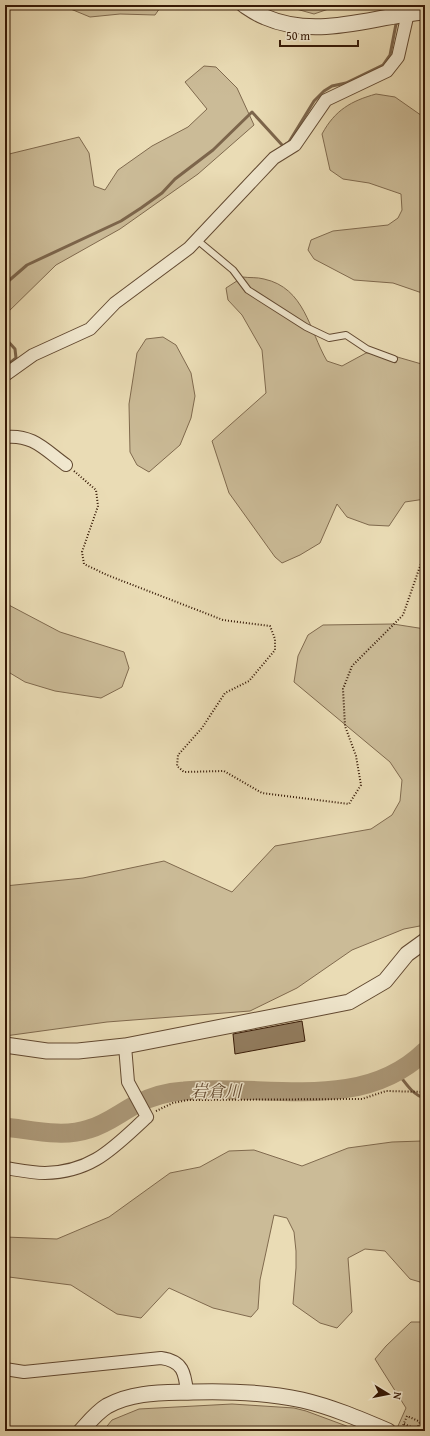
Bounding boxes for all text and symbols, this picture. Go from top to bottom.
scale bar [280,22,358,48]
text: 50 m [286,27,310,44]
water label: 岩倉川 [191,1078,243,1103]
north arrow [368,1374,408,1414]
text: N [389,1391,406,1401]

